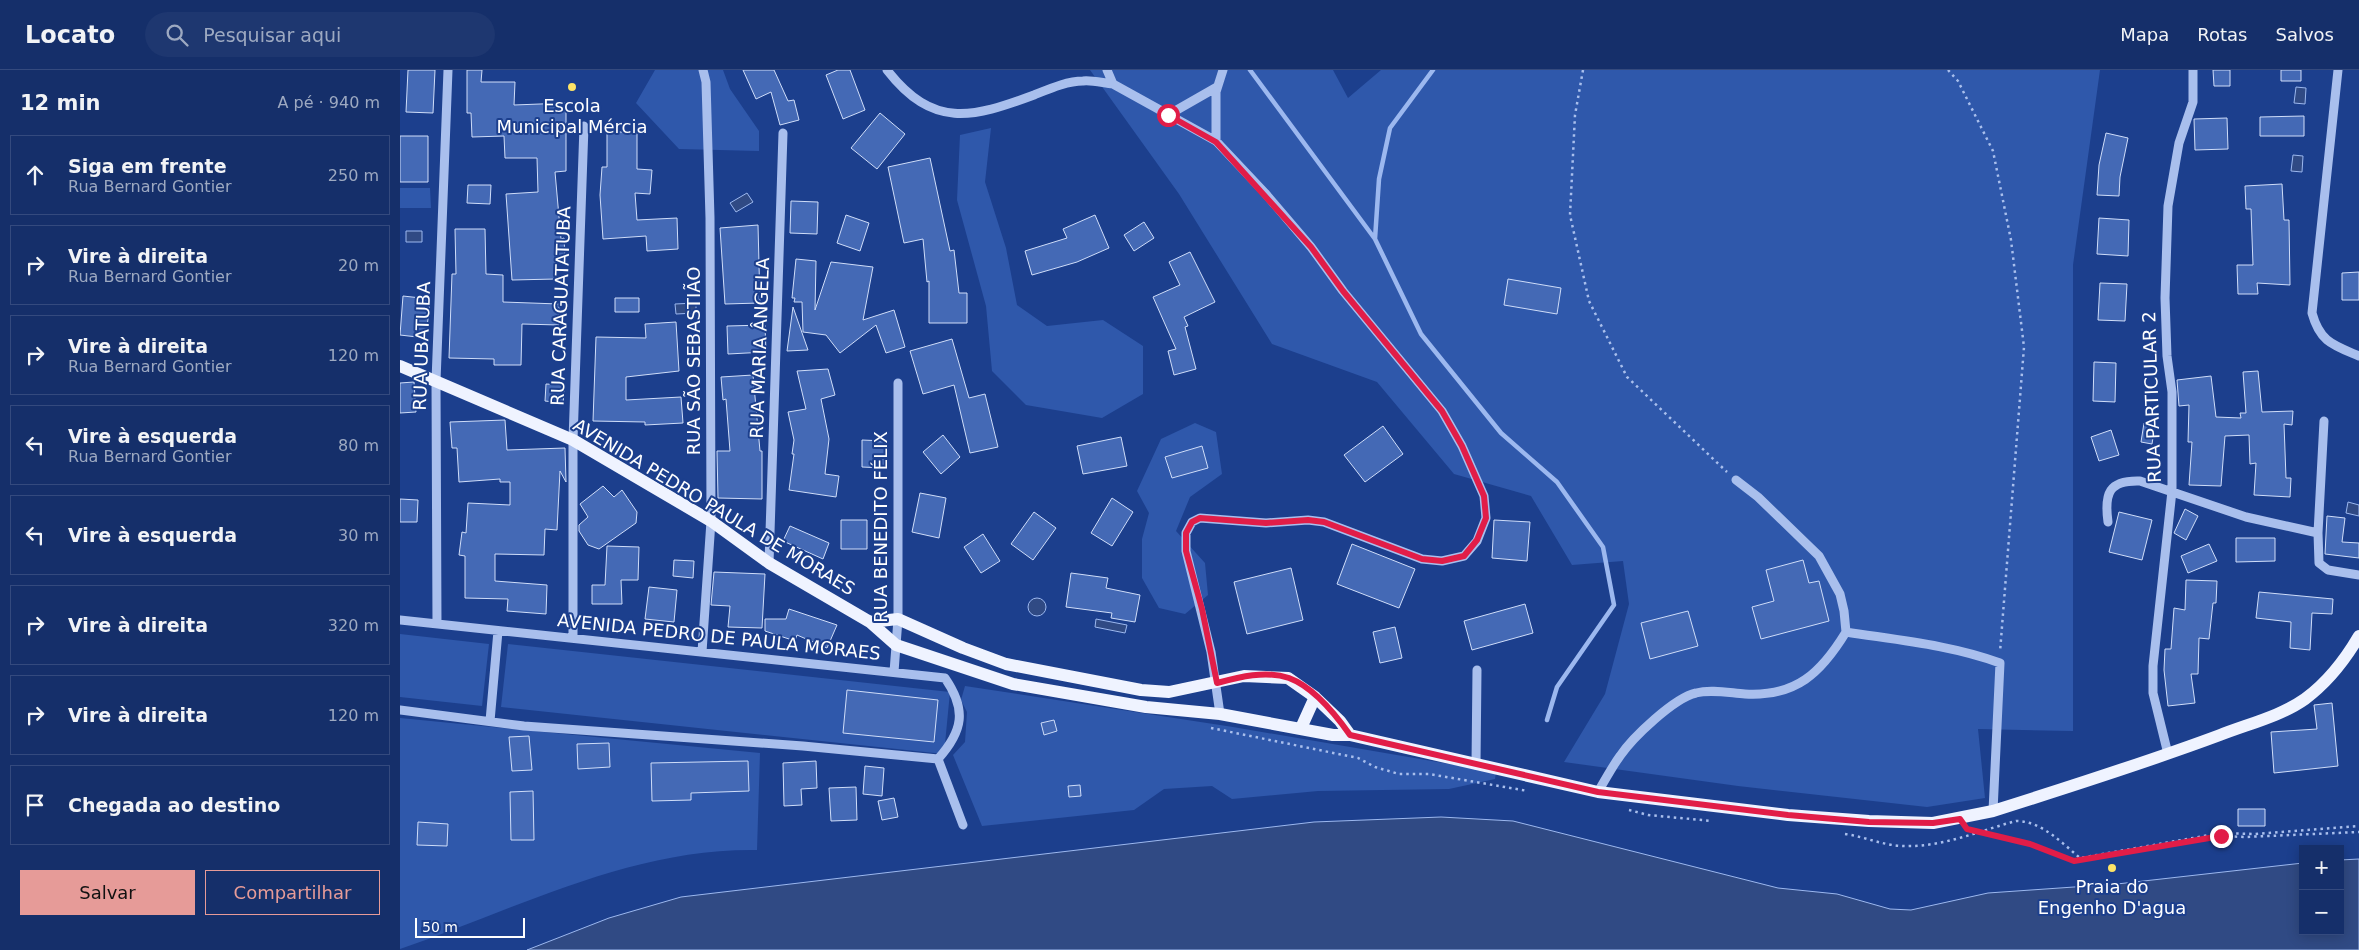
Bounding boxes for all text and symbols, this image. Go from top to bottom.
search box [145,12,495,57]
text: Locato [25,21,115,49]
icon: search [163,21,191,49]
text: Pesquisar aqui [203,24,341,46]
text: Mapa [2120,24,2169,45]
text: Rotas [2197,24,2248,45]
text: Salvos [2276,24,2334,45]
marker: Escola Municipal Mércia [566,81,578,93]
text: 12 min [20,91,101,115]
text: A pé · 940 m [278,93,380,112]
place label: Escola Municipal Mércia [497,95,647,137]
route start [1157,104,1180,127]
text: Siga em frente [68,155,227,177]
icon: ahead [21,161,49,189]
text: 250 m [328,166,379,185]
text: Rua Bernard Gontier [68,177,232,196]
street label: RUA CARAGUATATUBA [547,205,575,406]
text: Vire à direita [68,245,208,267]
icon: right [21,251,49,279]
text: 20 m [338,256,379,275]
street label: RUA MARIA ÂNGELA [746,256,773,439]
text: Rua Bernard Gontier [68,267,232,286]
street label: RUA SÃO SEBASTIÃO [683,267,704,455]
street label: RUA UBATUBA [409,280,434,411]
street label: RUA PARTICULAR 2 [2138,311,2165,483]
text: Vire à direita [68,335,208,357]
icon: right [21,341,49,369]
text: 120 m [328,346,379,365]
text: Rua Bernard Gontier [68,357,232,376]
street label: AVENIDA PEDRO PAULA DE MORAES [570,414,859,599]
text: Vire à esquerda [68,425,237,447]
icon: left [21,431,49,459]
street label: RUA BENEDITO FÉLIX [870,431,891,623]
text: 80 m [338,436,379,455]
text: Rua Bernard Gontier [68,447,232,466]
icon: left [21,521,49,549]
text: Vire à esquerda [68,524,237,546]
text: 30 m [338,526,379,545]
street label: AVENIDA PEDRO DE PAULA MORAES [556,609,882,664]
icon: right [21,611,49,639]
text: Vire à direita [68,614,208,636]
text: 320 m [328,616,379,635]
icon: right [21,701,49,729]
text: Vire à direita [68,704,208,726]
text: 120 m [328,706,379,725]
icon: arrive [21,791,49,819]
text: Chegada ao destino [68,794,280,816]
route end [2210,825,2233,848]
map controls [2299,845,2344,935]
button: + [2299,845,2344,890]
marker: Praia do Engenho D'agua [2106,862,2118,874]
button: Salvar [20,870,195,915]
button: Compartilhar [205,870,380,915]
place label: Praia do Engenho D'agua [2038,876,2186,918]
button: − [2299,890,2344,935]
scale bar [415,915,525,938]
text: 50 m [422,919,458,935]

